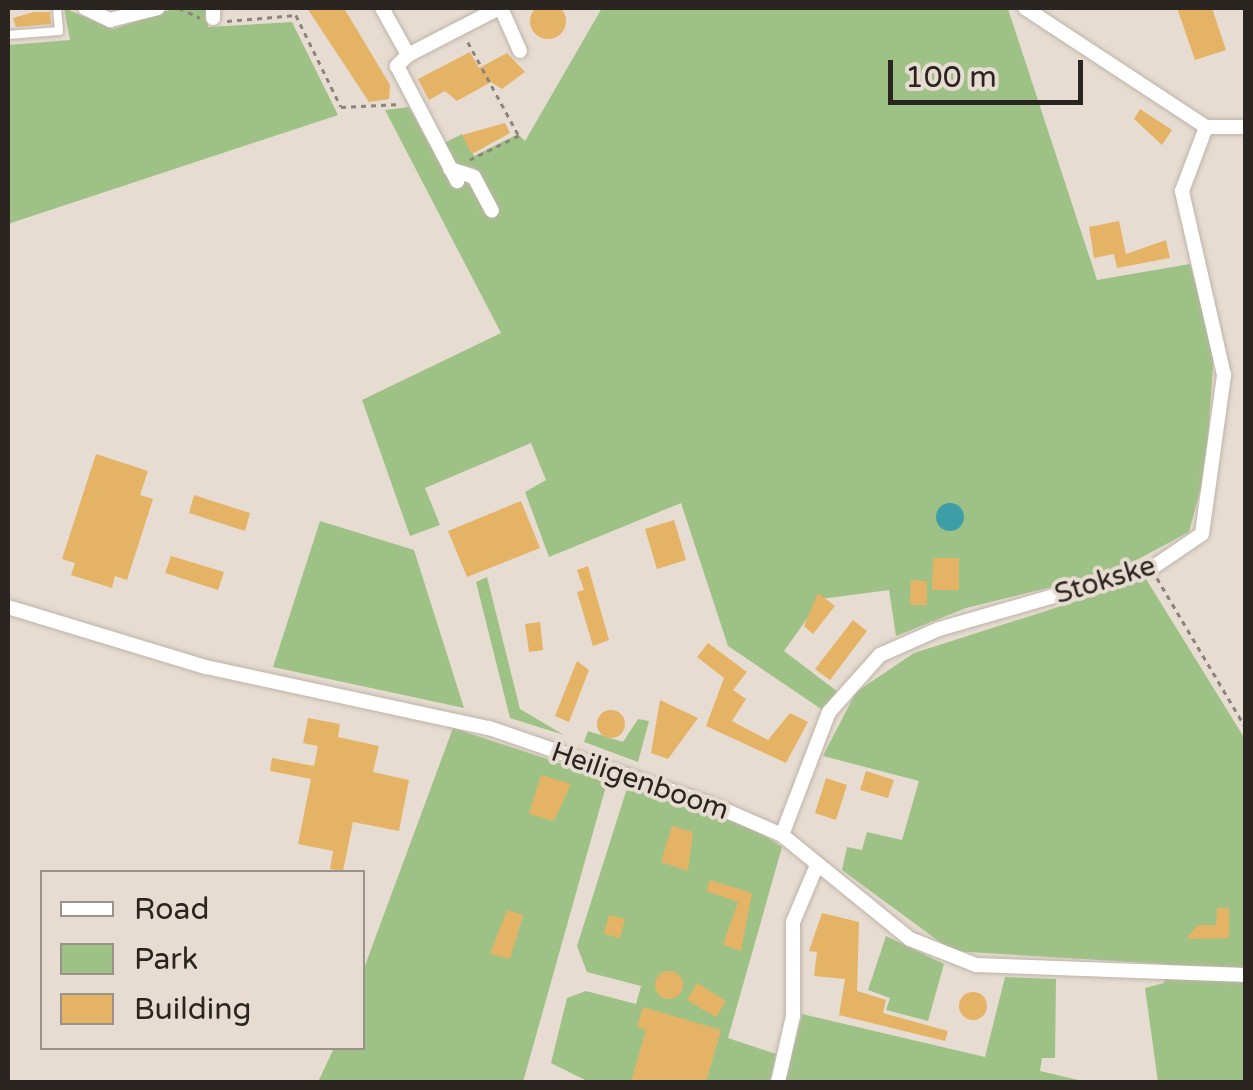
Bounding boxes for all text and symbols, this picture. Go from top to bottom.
scale bar [893,40,1088,102]
text: 100 m [905,59,997,96]
street label: Stokske [1051,549,1159,611]
street label: Heiligenboom [547,735,733,827]
legend [40,870,365,1050]
text: Road [134,891,209,928]
text: Park [134,941,198,978]
text: Building [134,991,251,1028]

